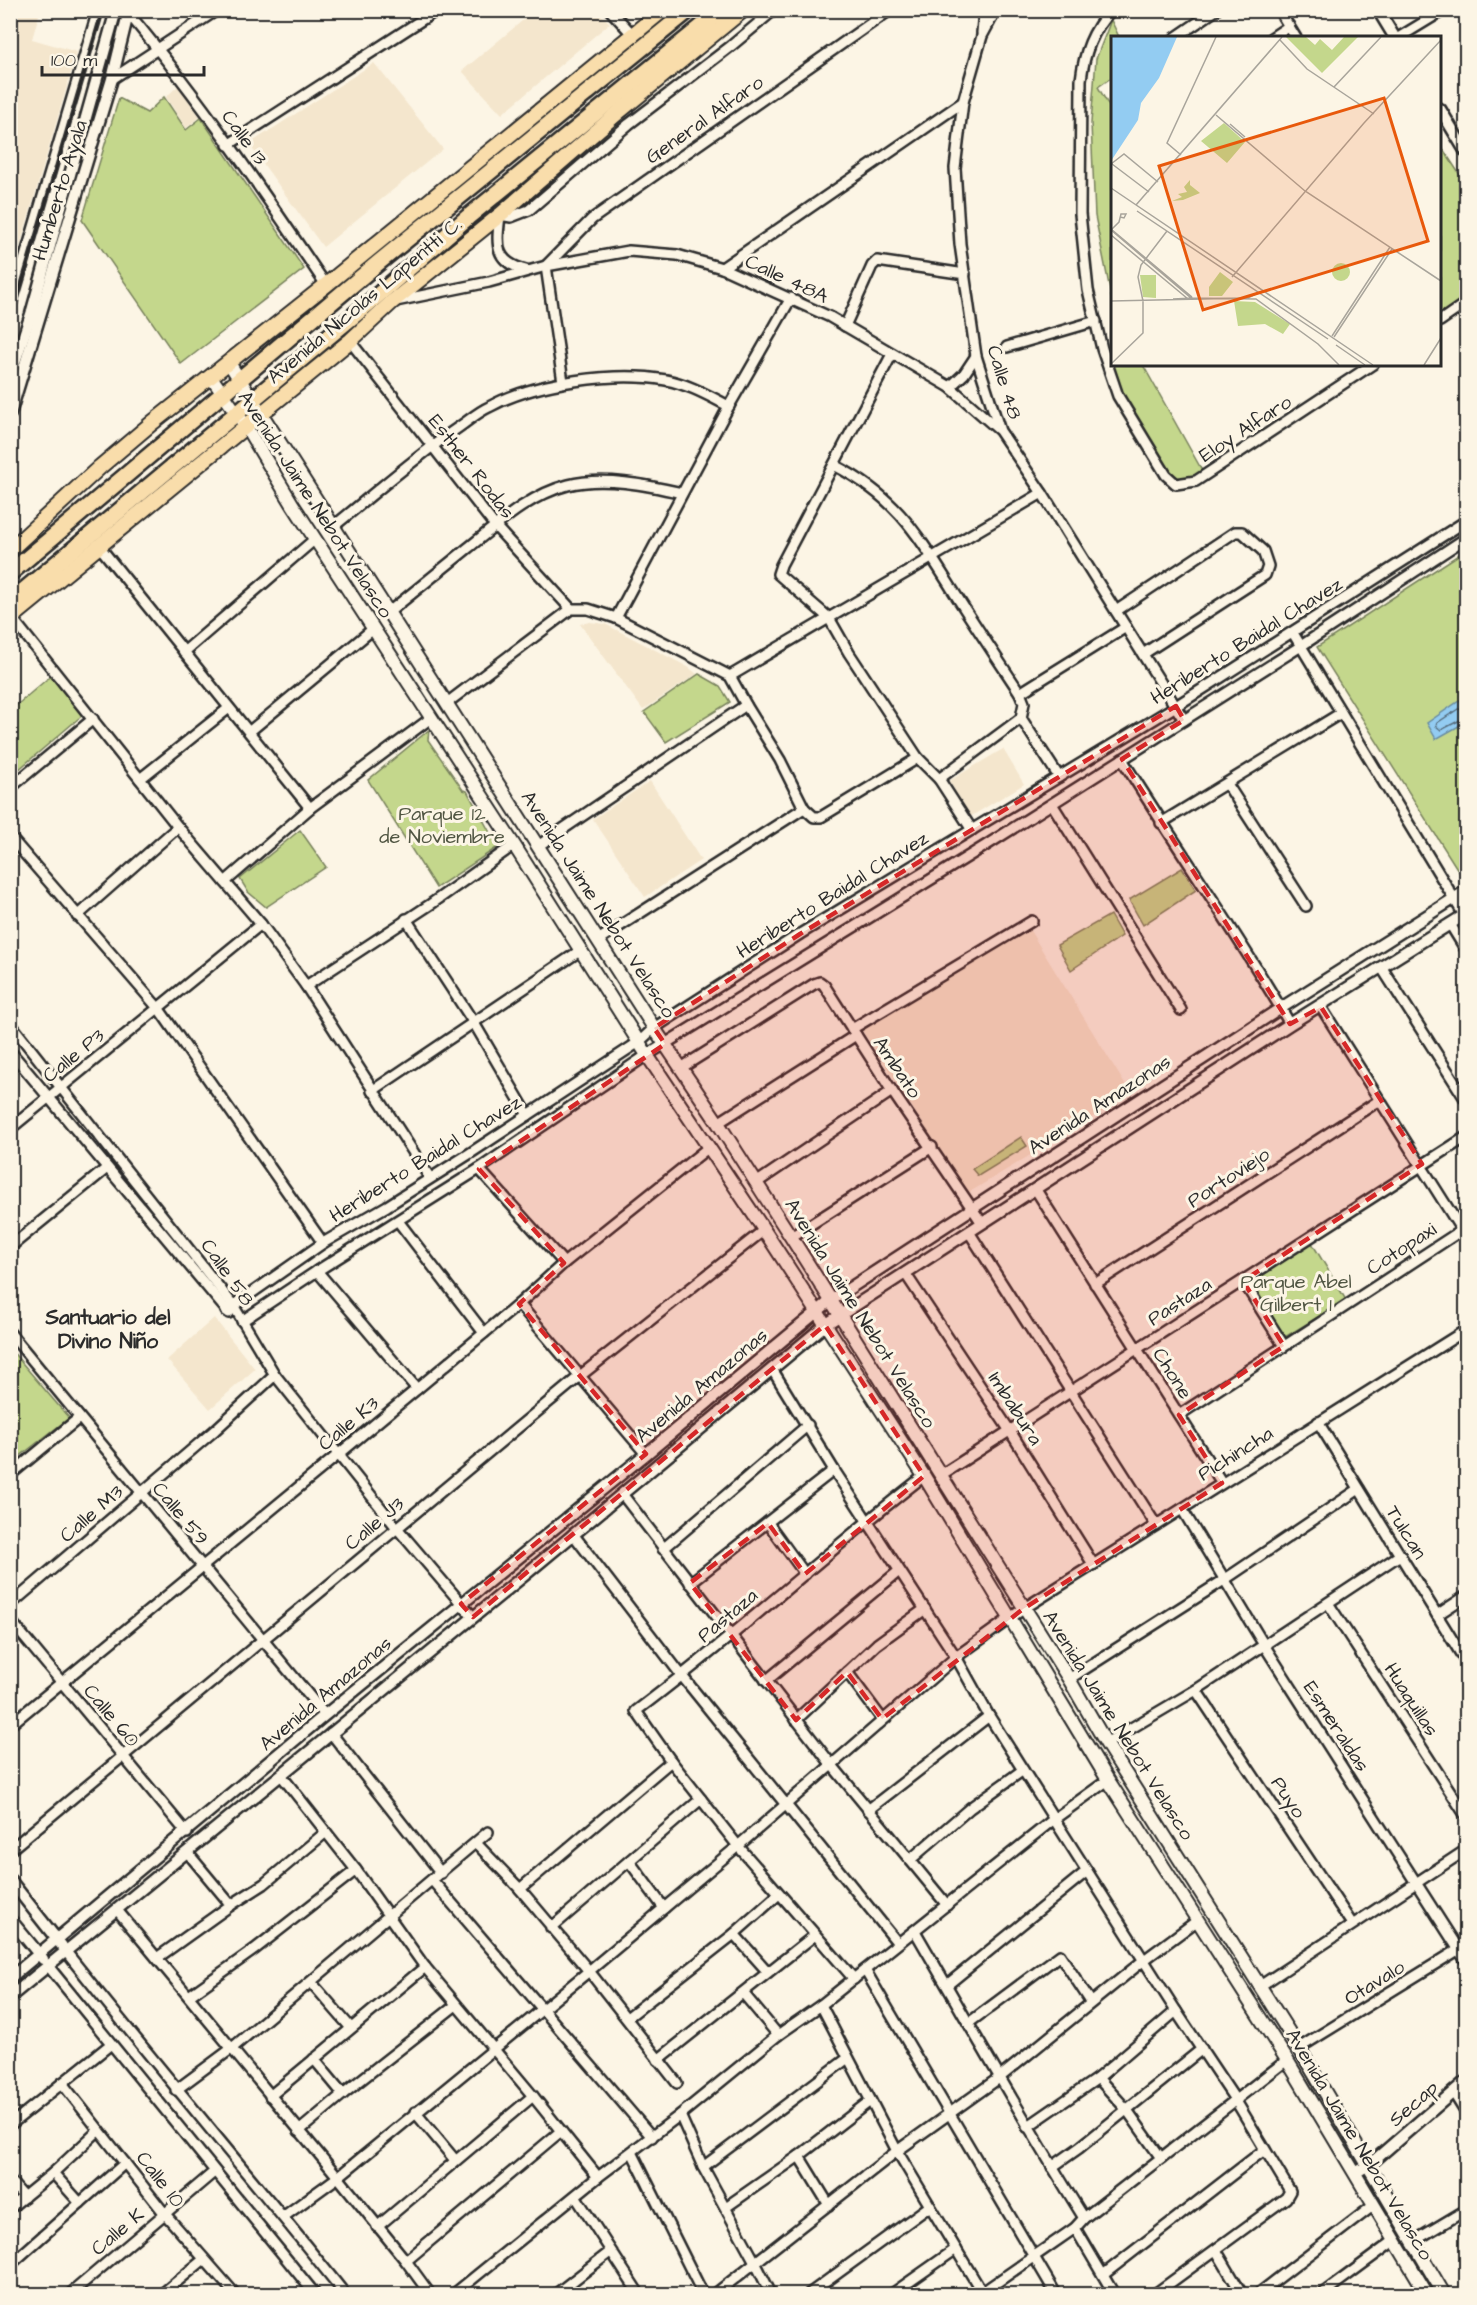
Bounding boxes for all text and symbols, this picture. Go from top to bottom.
inset map [1111,36,1441,366]
scale bar [42,39,204,77]
text: 100 m [51,48,97,73]
street label: General Alfaro [640,69,769,171]
street label: Calle 13 [215,104,274,171]
street label: Humberto Ayala [25,117,96,264]
street label: Avenida Nicolás Lapentti C. [261,211,468,391]
street label: Calle 48A [740,247,833,310]
street label: Calle 48 [980,342,1029,423]
street label: Avenida Jaime Nebot Velasco [231,385,399,624]
street label: Eloy Alfaro [1194,388,1298,470]
street label: Esther Rodas [421,408,521,525]
street label: Heriberto Baidal Chavez [1145,570,1348,711]
street label: Avenida Jaime Nebot Velasco [514,785,682,1024]
park label: Parque 12 de Noviembre [379,800,505,851]
street label: Heriberto Baidal Chavez [731,824,934,965]
street label: Calle P3 [37,1022,111,1089]
street label: Ambato [866,1031,928,1104]
street label: Avenida Amazonas [1023,1048,1177,1162]
street label: Heriberto Baidal Chavez [324,1088,527,1229]
street label: Portoviejo [1182,1141,1275,1215]
street label: Avenida Jaime Nebot Velasco [778,1193,943,1434]
street label: Cotopaxi [1361,1216,1442,1282]
street label: Calle 58 [194,1233,261,1312]
park label: Parque Abel Gilbert 1 [1240,1268,1352,1319]
street label: Pastaza [1142,1271,1217,1333]
district label: Santuario del Divino Niño [45,1303,171,1356]
street label: Avenida Amazonas [629,1322,774,1450]
street label: Chone [1145,1342,1199,1405]
street label: Imbabura [981,1366,1049,1451]
street label: Calle K3 [312,1390,385,1458]
street label: Pichincha [1192,1420,1279,1488]
street label: Calle 59 [145,1476,215,1551]
street label: Calle M3 [54,1478,130,1549]
street label: Calle J3 [339,1490,411,1557]
street label: Tulcan [1379,1500,1434,1565]
street label: Pastaza [691,1582,764,1649]
street label: Avenida Jaime Nebot Velasco [1036,1605,1201,1846]
street label: Avenida Amazonas [253,1630,398,1758]
street label: Huaquillas [1377,1657,1445,1742]
street label: Esmeraldas [1296,1676,1376,1777]
street label: Calle 60 [77,1678,146,1754]
street label: Puyo [1263,1771,1312,1825]
street label: Otavalo [1339,1953,1410,2012]
street label: Avenida Jaime Nebot Velasco [1279,2023,1440,2266]
street label: Secap [1383,2074,1445,2133]
street label: Calle 10 [129,2146,191,2214]
street label: Calle K [85,2201,150,2262]

